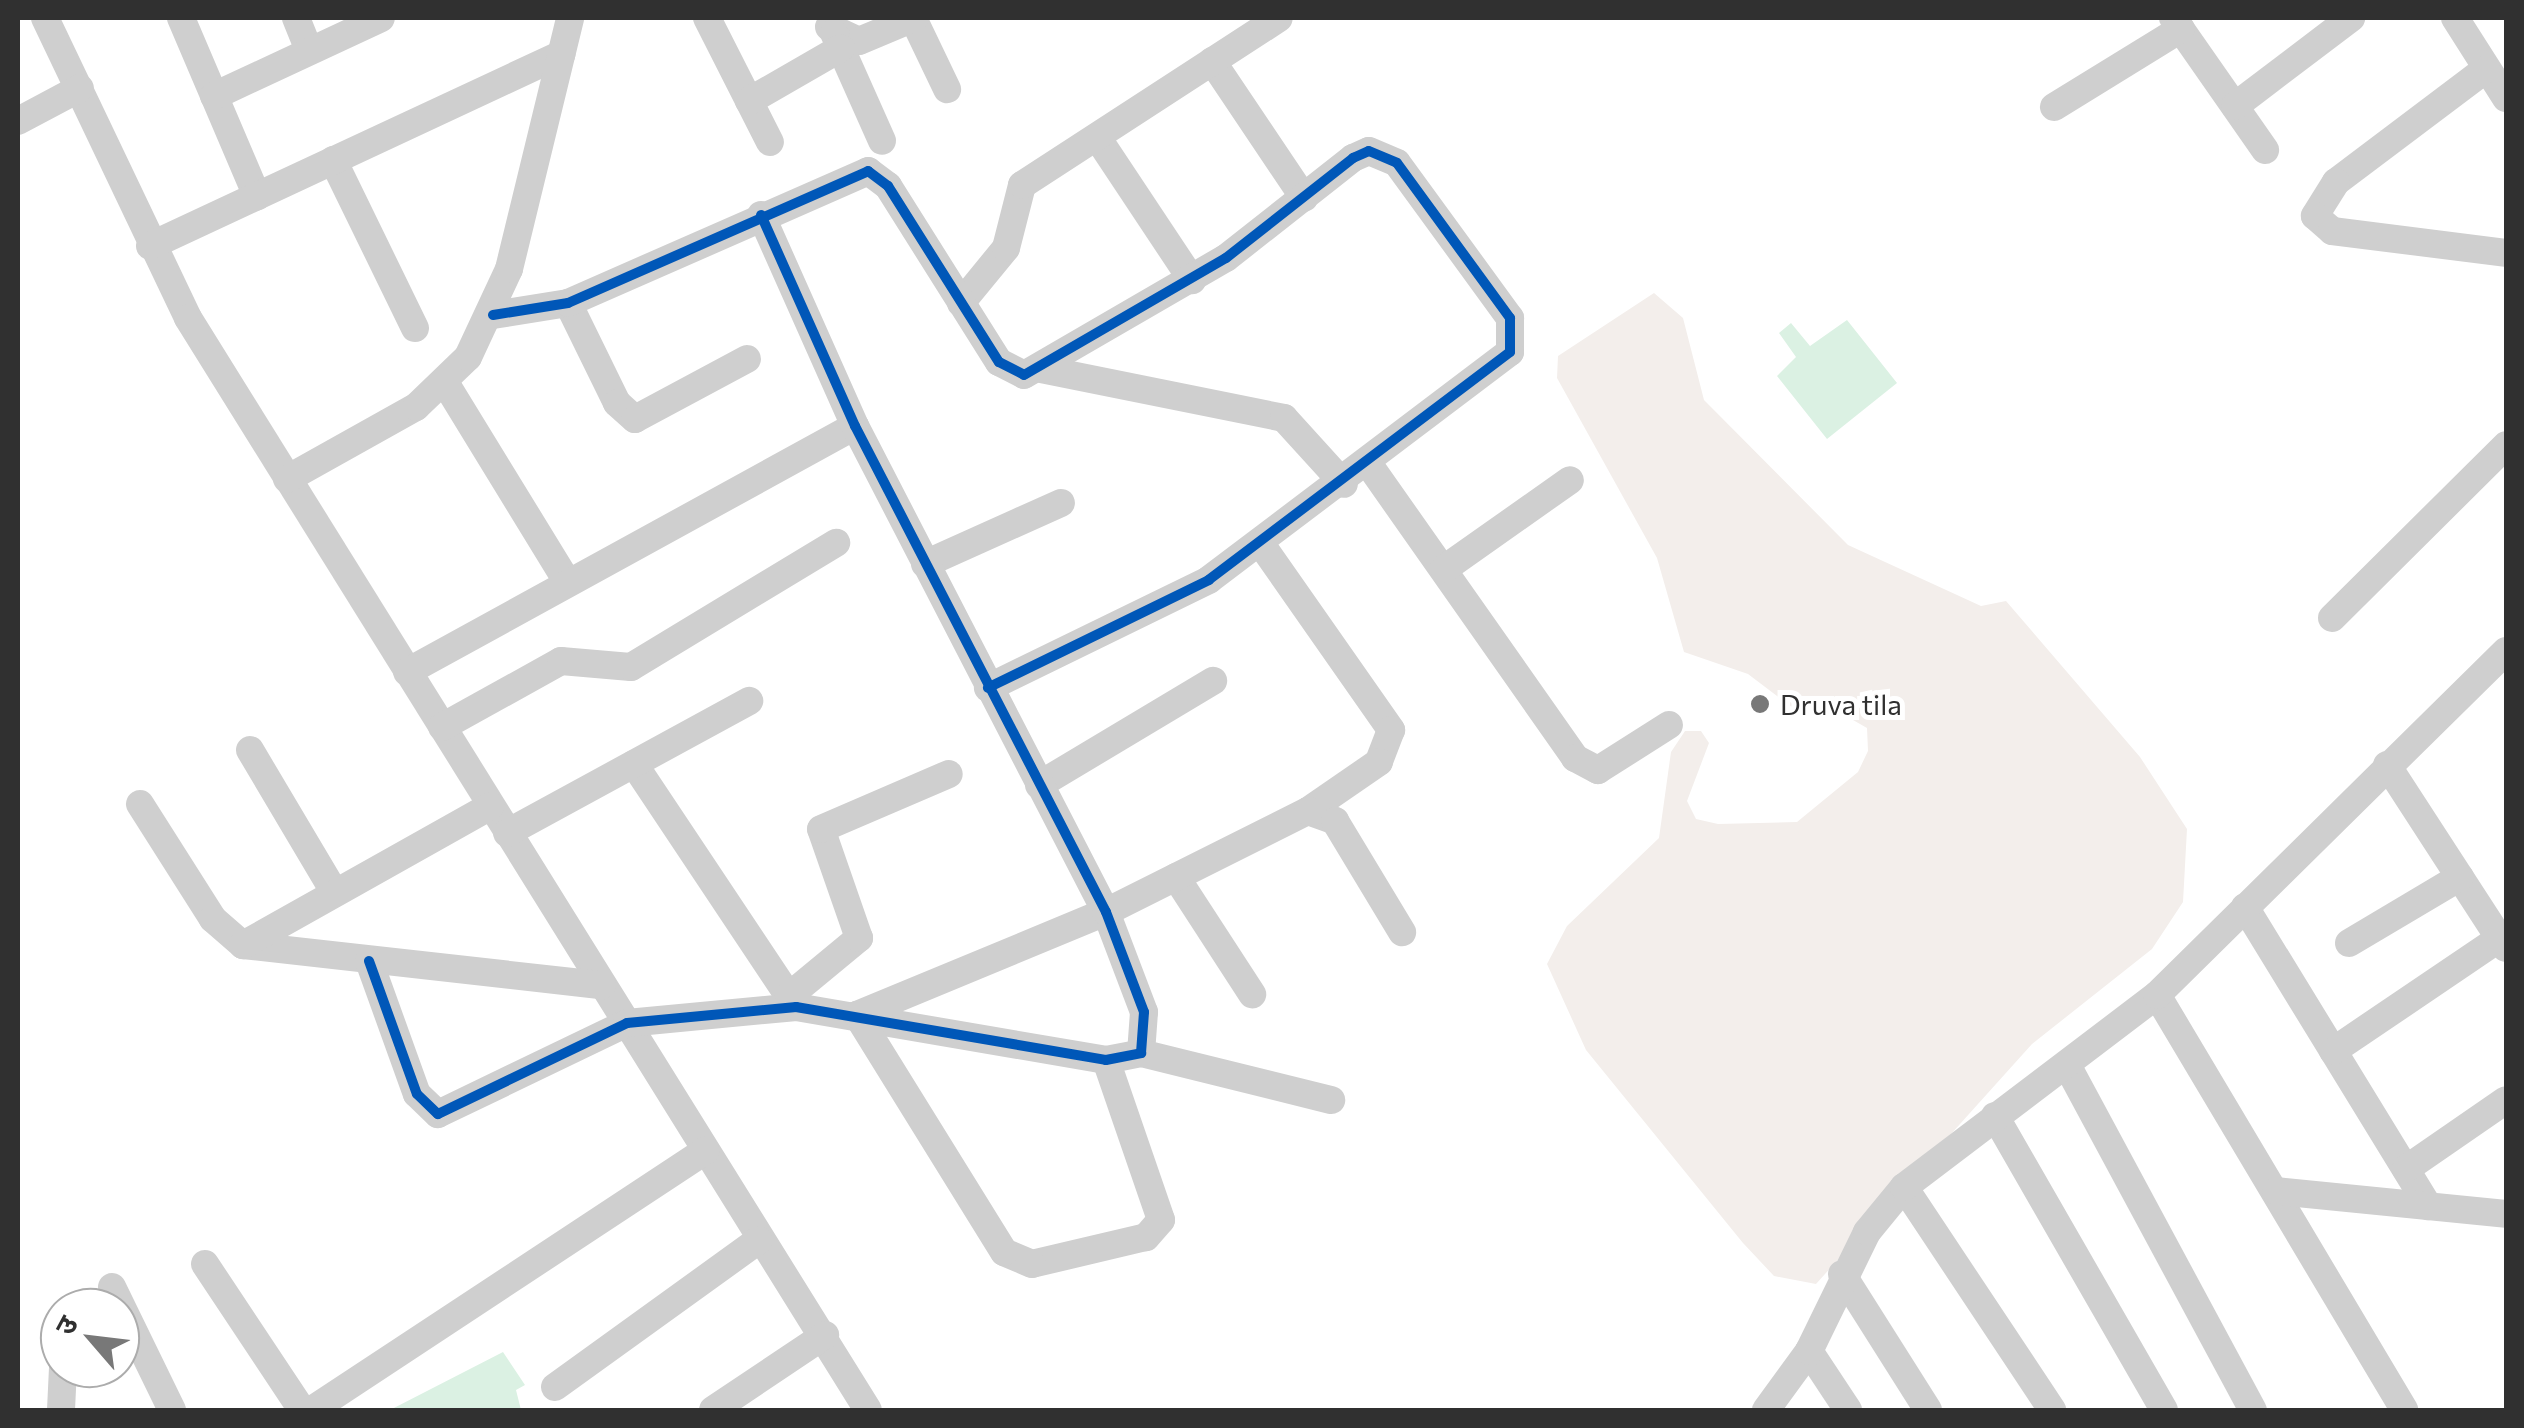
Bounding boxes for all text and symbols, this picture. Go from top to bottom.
place label: Druva tila [1780,687,1902,721]
marker: Druva tila [1749,693,1771,715]
north arrow [40,1288,140,1388]
text: उ [46,1310,84,1340]

